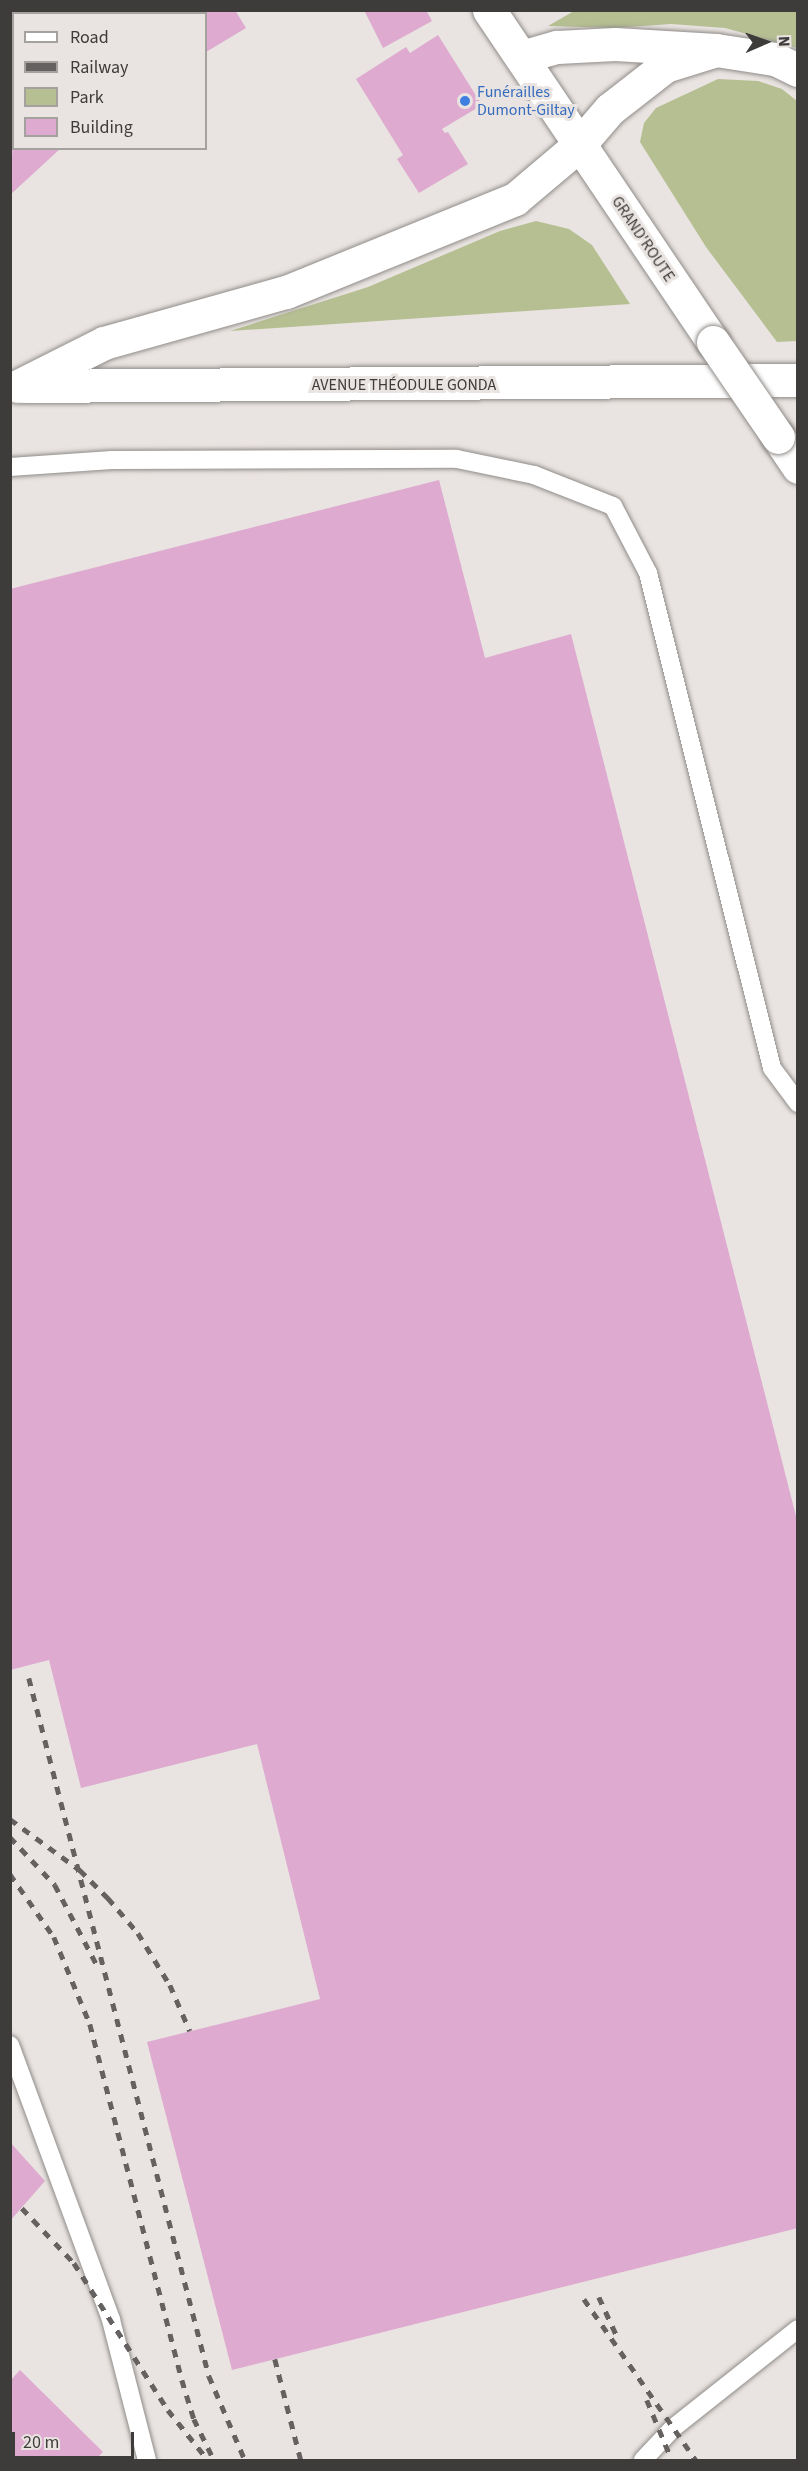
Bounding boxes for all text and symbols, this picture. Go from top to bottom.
legend [12,12,207,150]
north arrow [736,12,796,72]
text: Road [70,25,109,50]
text: N [773,36,795,47]
text: Railway [70,55,129,80]
place label: Funérailles Dumont-Giltay [477,82,575,120]
text: Park [70,85,104,110]
marker: Funérailles Dumont-Giltay [458,94,472,108]
text: Building [70,115,133,140]
street label: GRAND'ROUTE [607,193,679,285]
street label: AVENUE THÉODULE GONDA [312,375,496,395]
scale bar [15,2420,136,2458]
text: 20 m [23,2430,59,2455]

